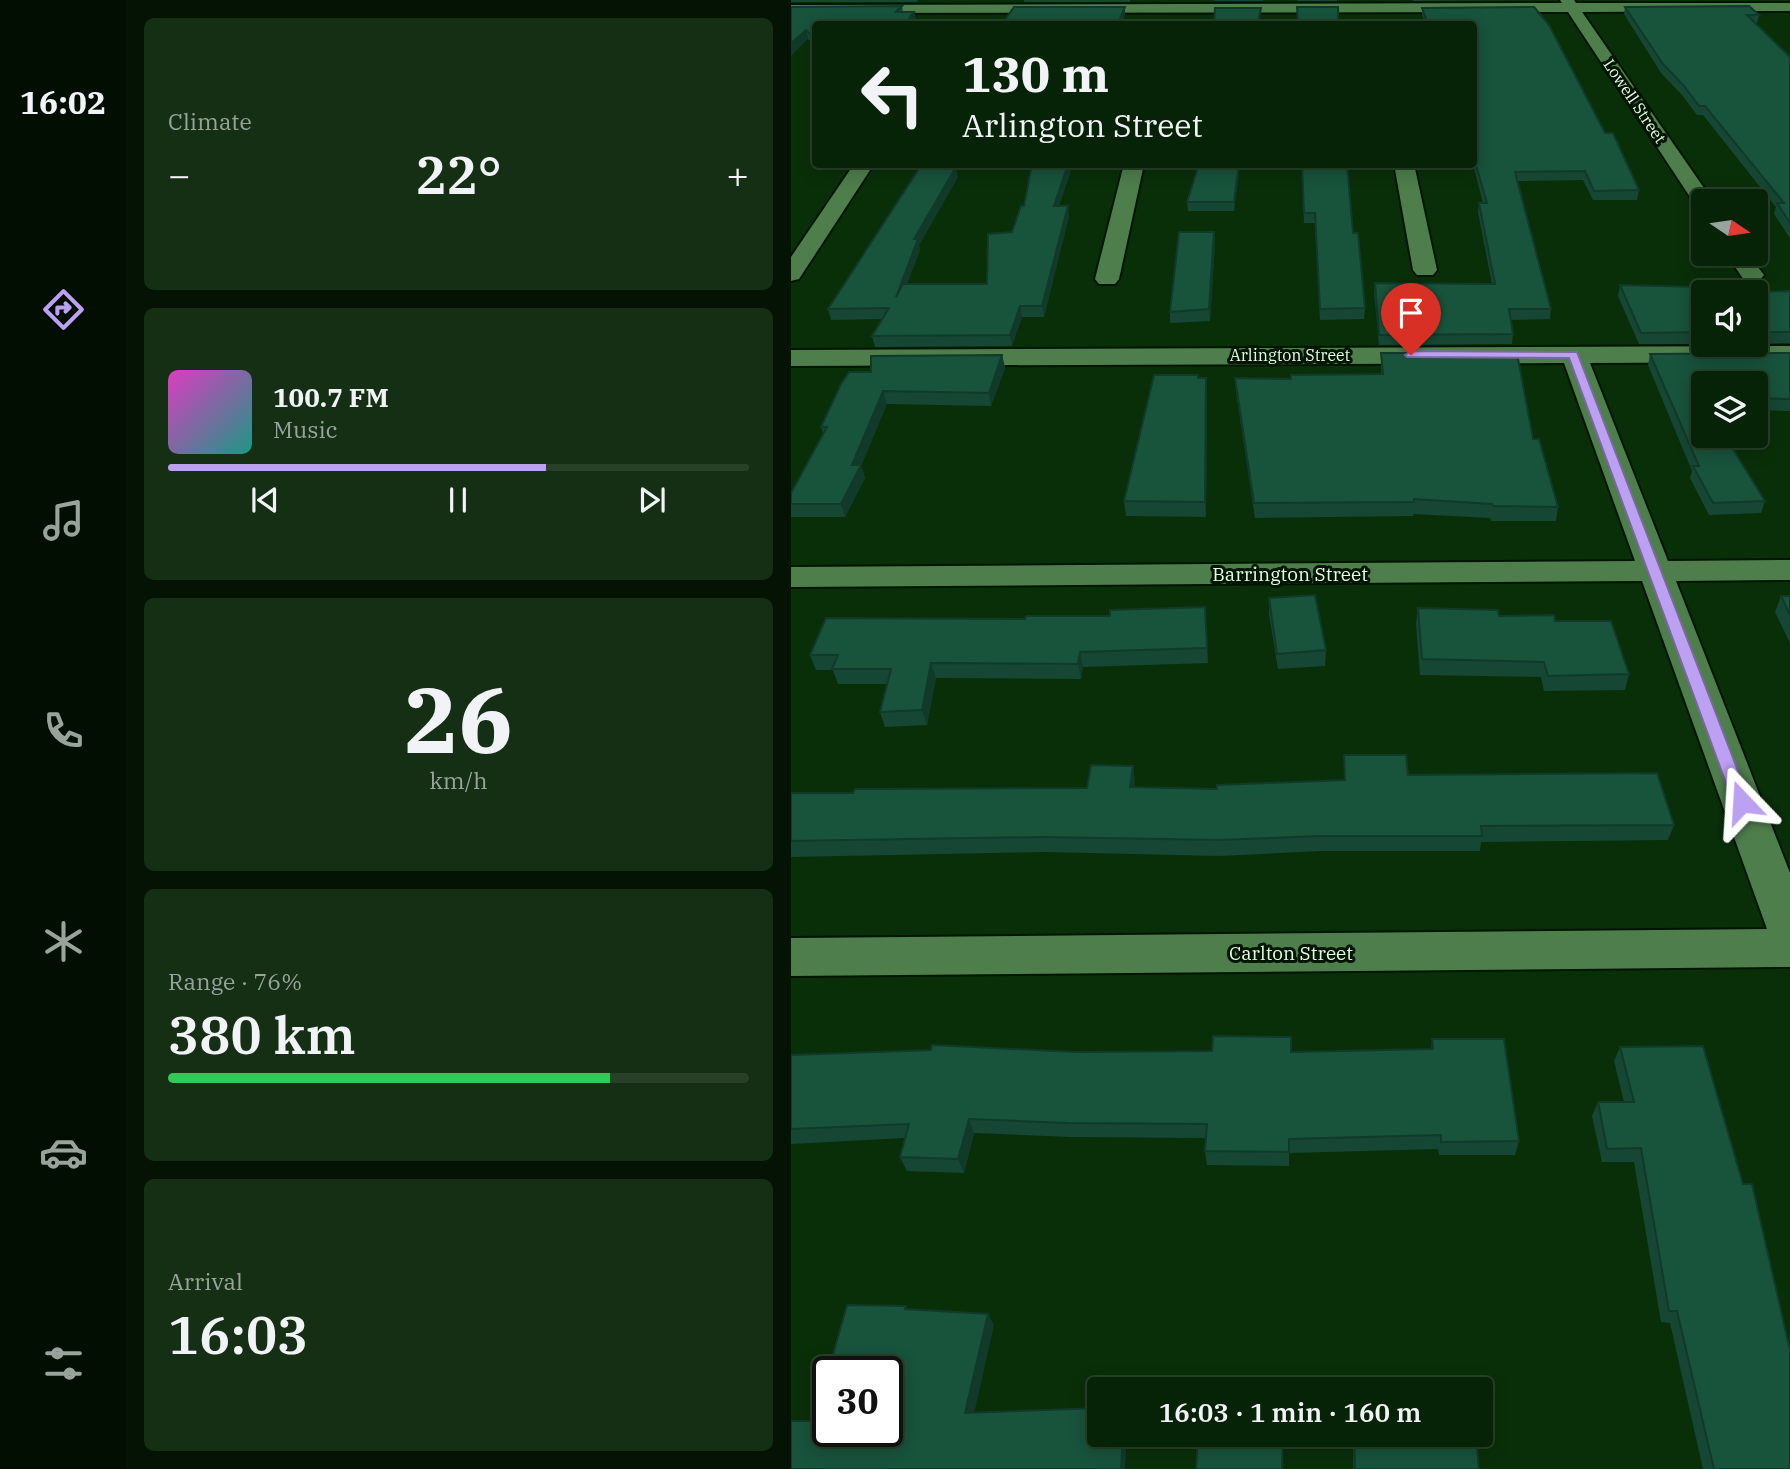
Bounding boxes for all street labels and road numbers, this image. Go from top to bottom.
street label: Lowell Street [1599,55,1671,147]
street label: Arlington Street [1230,345,1351,365]
street label: Barrington Street [1212,562,1368,586]
street label: Carlton Street [1229,941,1353,965]

